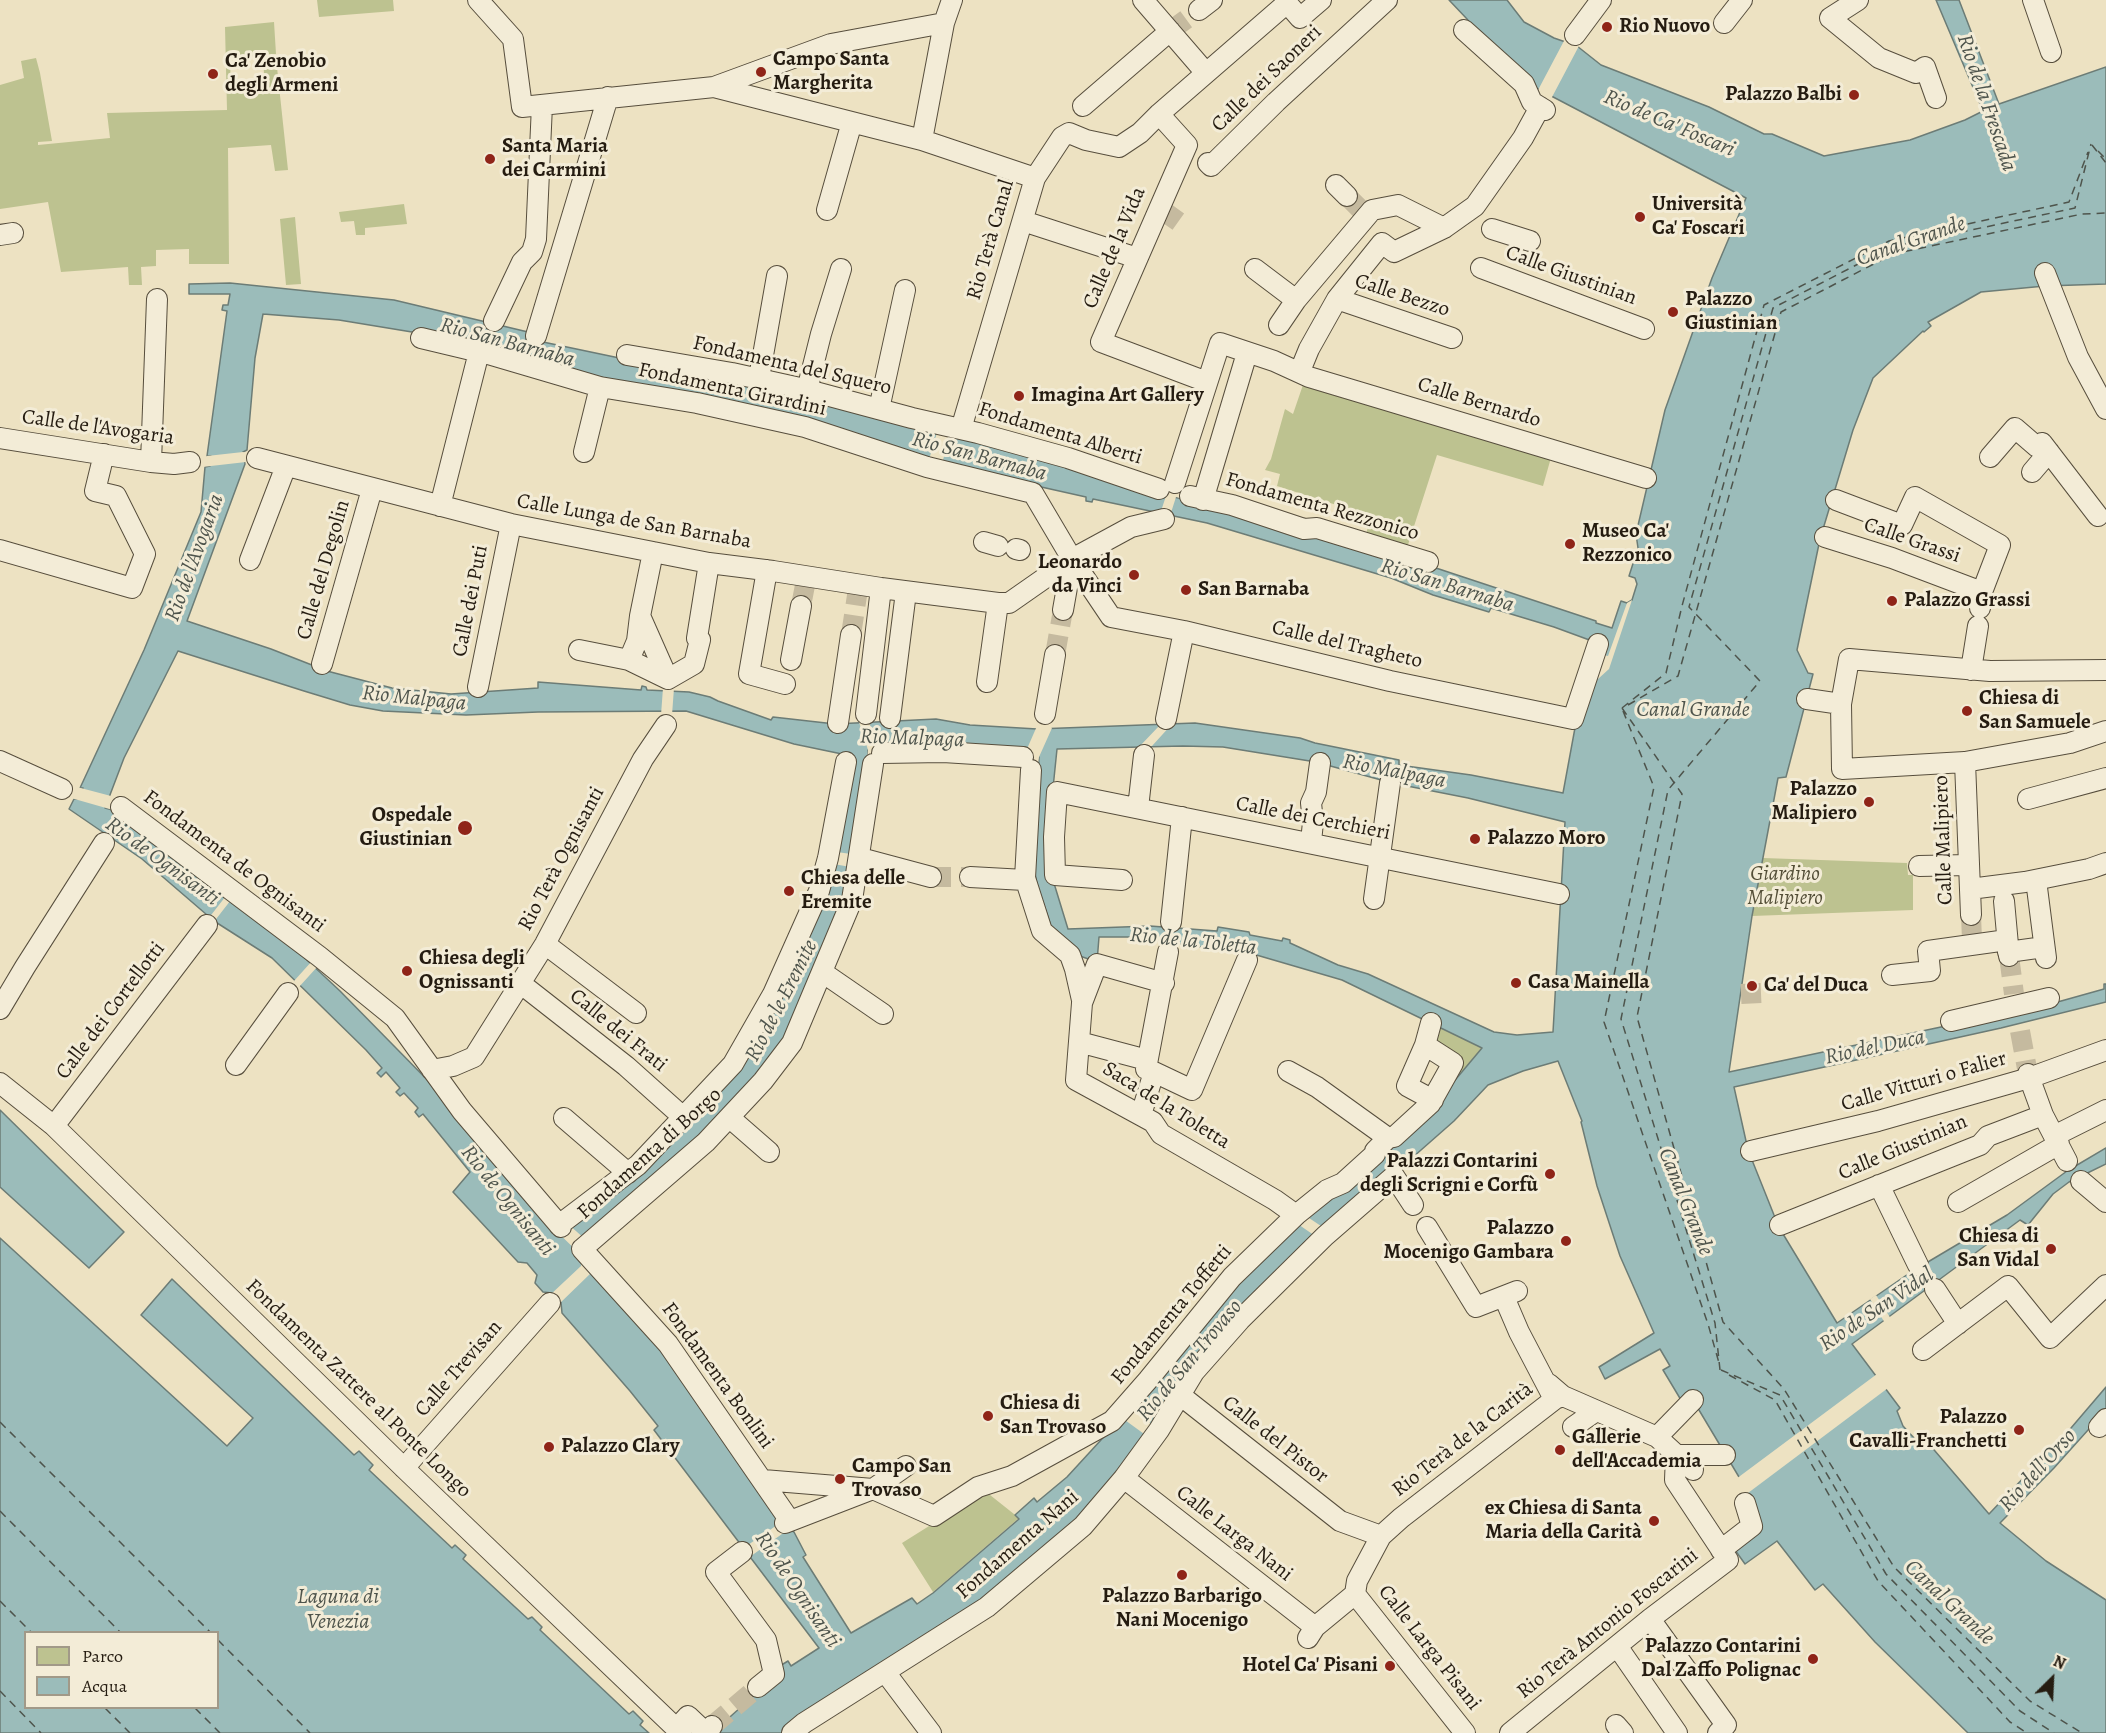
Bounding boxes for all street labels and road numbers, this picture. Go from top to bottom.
street label: Calle dei Saoneri [1207,20,1327,138]
street label: Rio Terà Canal [962,177,1020,303]
street label: Calle de la Vida [1078,183,1152,313]
street label: Calle Giustinian [1502,241,1640,311]
street label: Calle Bezzo [1351,269,1453,323]
street label: Fondamenta del Squero [690,331,894,401]
street label: Fondamenta Girardini [636,358,828,422]
street label: Calle Bernardo [1414,372,1544,434]
street label: Fondamenta Alberti [975,397,1145,471]
street label: Calle de l'Avogaria [20,405,176,451]
street label: Fondamenta Rezzonico [1222,467,1422,547]
street label: Calle Lunga de San Barnaba [515,489,753,555]
street label: Calle del Degolin [292,497,356,643]
street label: Calle Grassi [1860,513,1964,569]
street label: Calle dei Puti [448,543,494,659]
street label: Calle del Tragheto [1269,615,1425,675]
street label: Calle Malipiero [1929,775,1959,905]
street label: Rio Terà Ognisanti [513,783,611,935]
street label: Fondamenta de Ognisanti [138,785,330,939]
street label: Calle dei Cerchieri [1234,792,1392,846]
street label: Calle dei Cortellotti [51,937,171,1085]
street label: Calle dei Frati [564,984,672,1078]
street label: Calle Vitturi o Falier [1838,1046,2010,1118]
street label: Saca de la Toletta [1097,1057,1235,1155]
street label: Fondamenta di Borgo [573,1083,727,1225]
street label: Calle Giustinian [1835,1110,1971,1186]
street label: Fondamenta Toffetti [1106,1240,1238,1390]
street label: Fondamenta Zattere al Ponte Longo [240,1274,476,1504]
street label: Fondamenta Bonlini [655,1298,779,1454]
street label: Calle Trevisan [410,1316,508,1422]
street label: Rio Terà de la Carità [1387,1377,1539,1503]
street label: Calle del Pistor [1217,1391,1333,1489]
street label: Calle Larga Nani [1171,1481,1297,1587]
street label: Fondamenta Nani [952,1485,1084,1605]
street label: Rio Terà Antonio Foscarini [1512,1543,1704,1705]
street label: Calle Larga Pisani [1372,1580,1486,1716]

